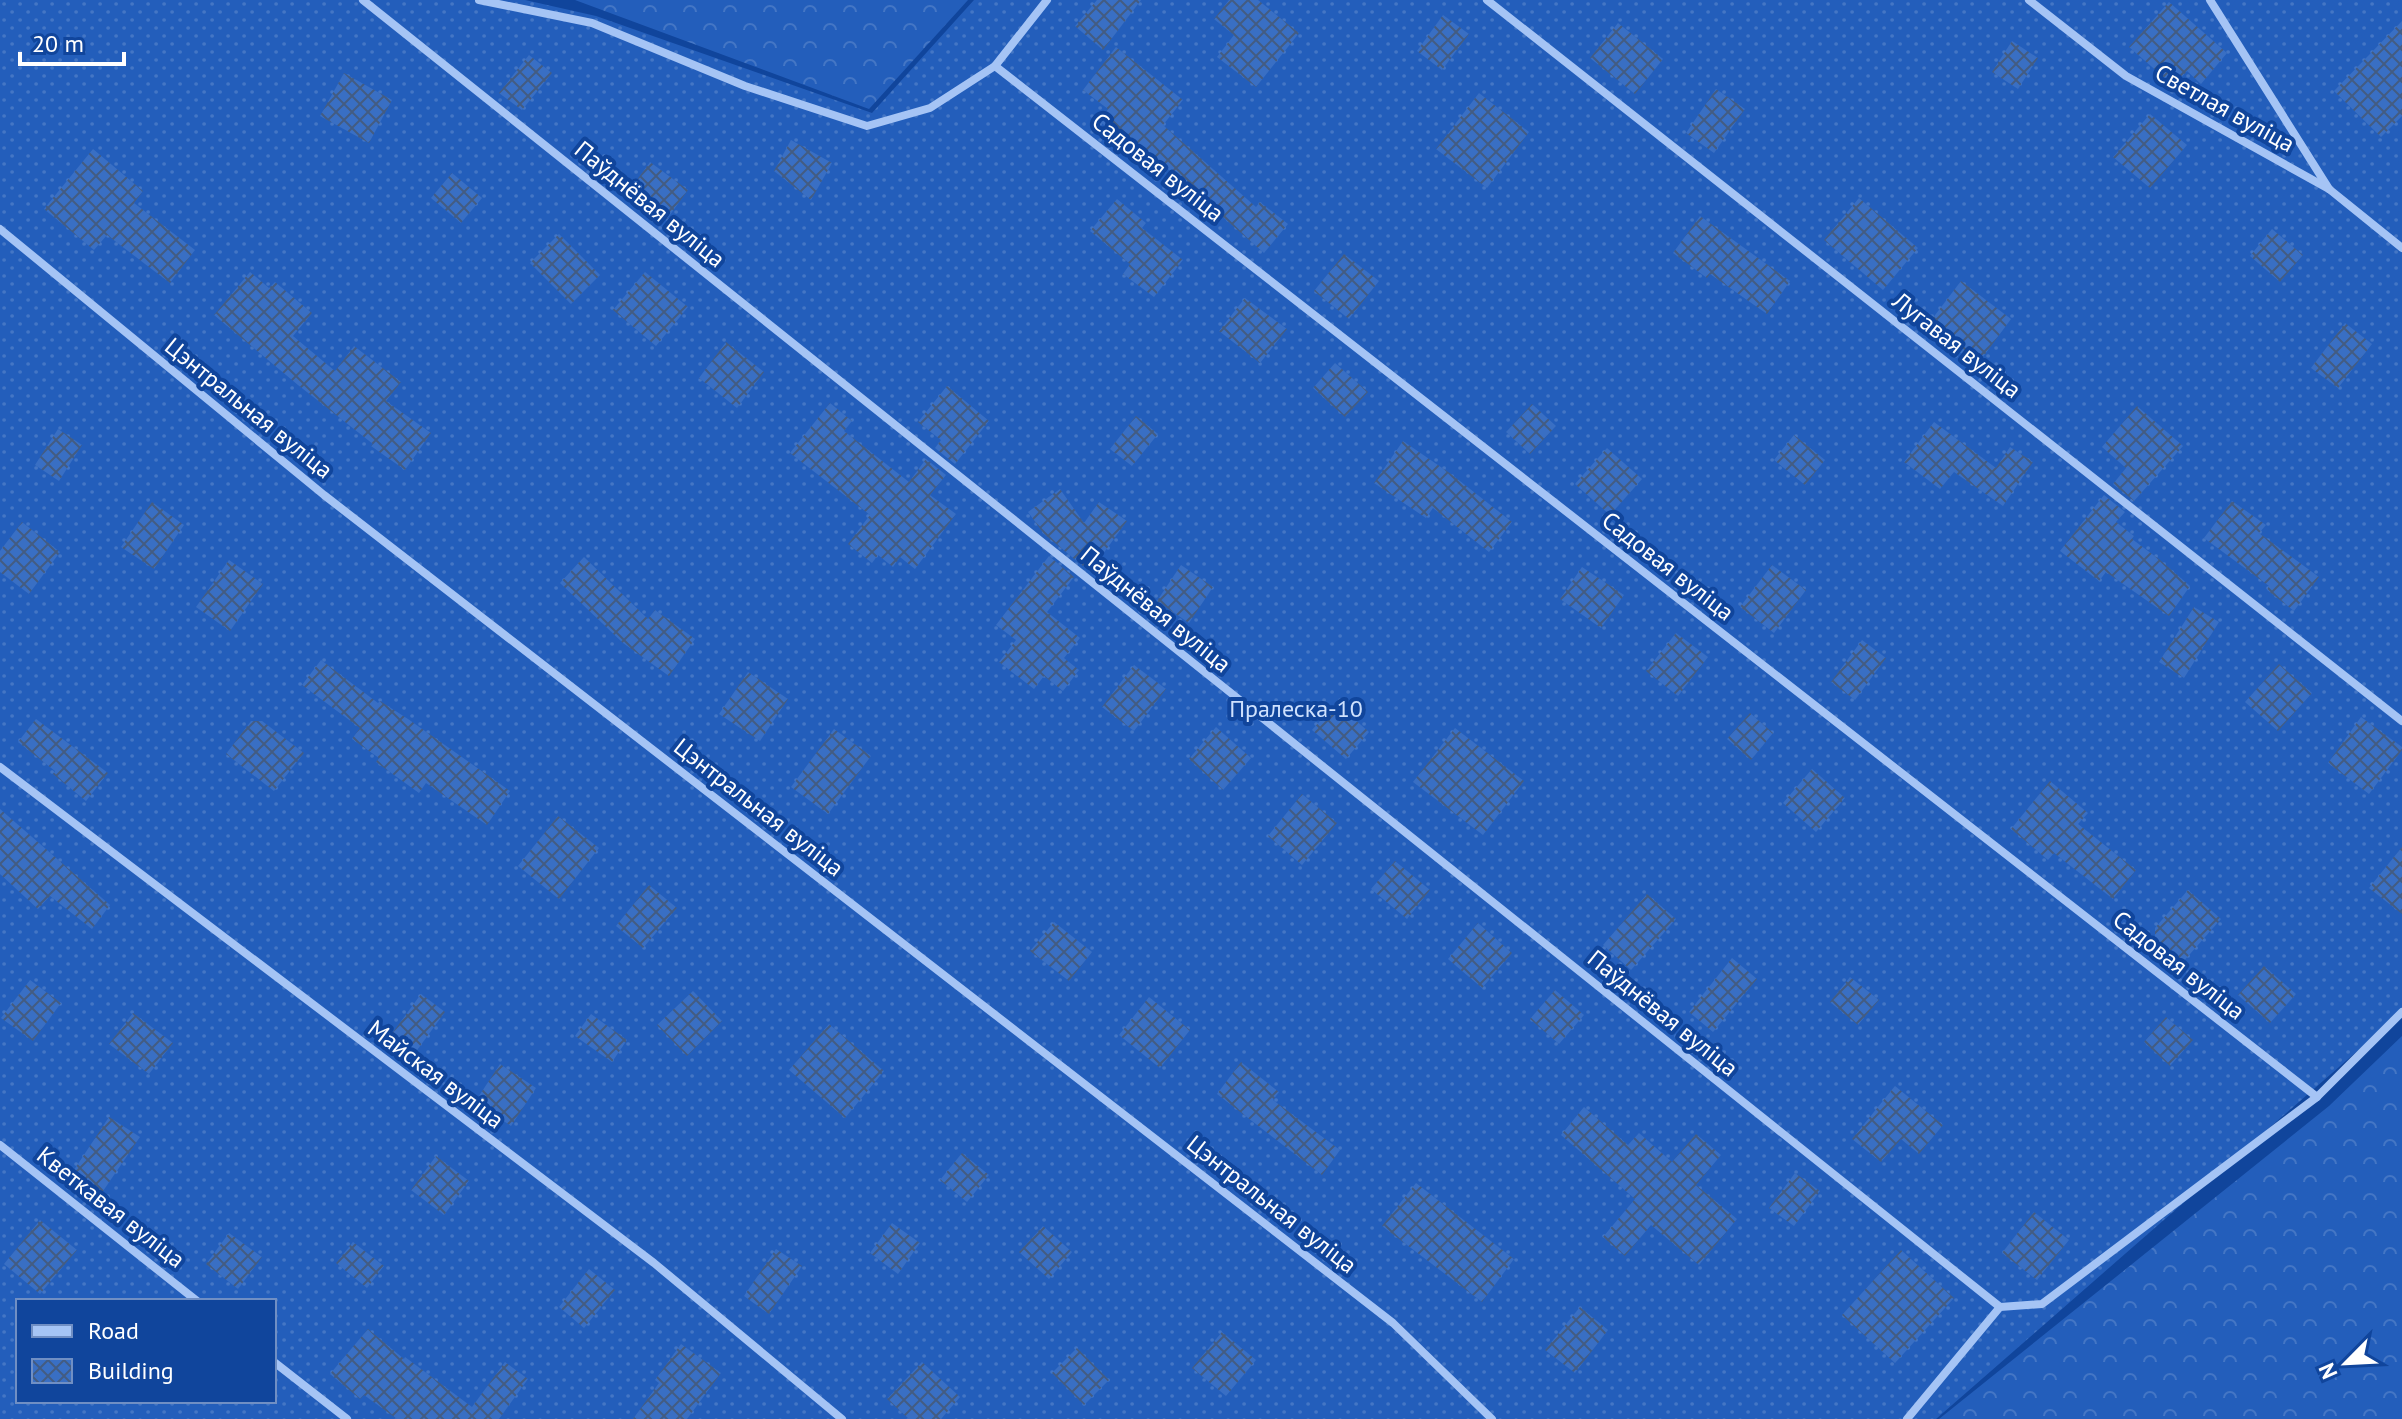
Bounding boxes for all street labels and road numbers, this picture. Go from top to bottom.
street label: Светлая вуліца [2150,57,2300,159]
street label: Садовая вуліца [1086,106,1230,228]
street label: Паўднёвая вуліца [568,134,732,274]
street label: Лугавая вуліца [1886,284,2028,405]
street label: Цэнтральная вуліца [159,331,339,485]
street label: Садовая вуліца [1596,505,1740,627]
street label: Паўднёвая вуліца [1074,539,1238,679]
street label: Цэнтральная вуліца [668,731,850,883]
street label: Садовая вуліца [2107,904,2251,1026]
street label: Паўднёвая вуліца [1581,943,1745,1083]
street label: Майская вуліца [362,1013,510,1135]
street label: Цэнтральная вуліца [1181,1128,1363,1280]
street label: Кветкавая вуліца [31,1139,191,1275]

